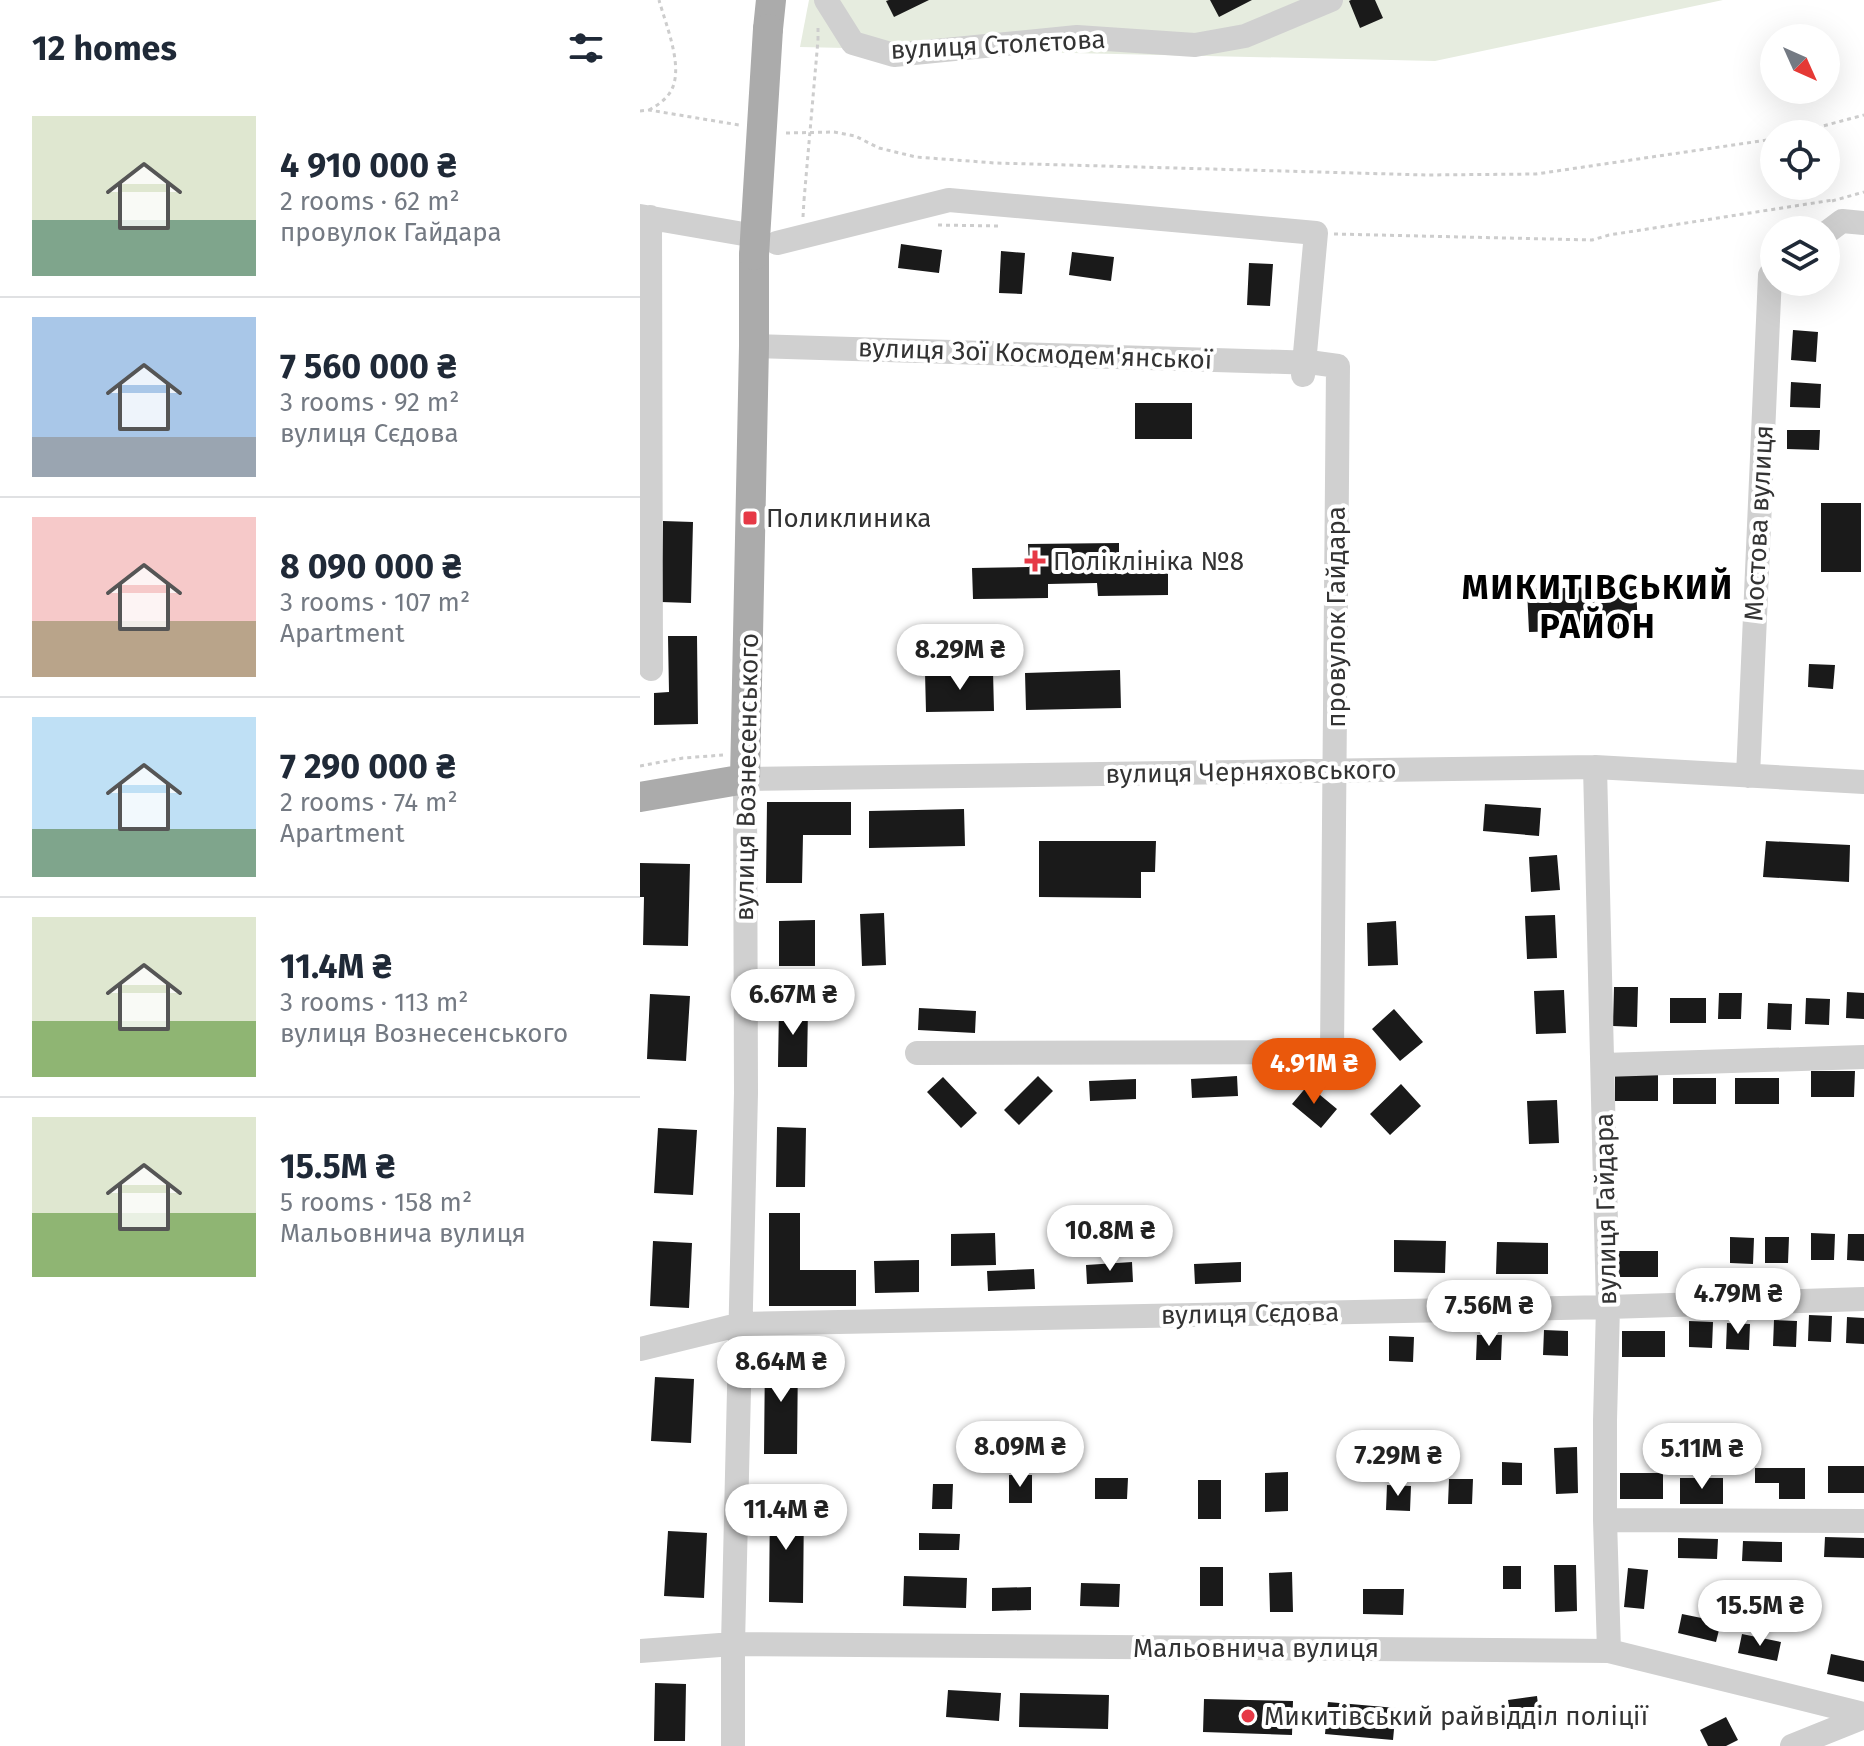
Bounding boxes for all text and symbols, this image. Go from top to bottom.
street label: вулиця Столєтова [890,24,1106,66]
north arrow [1760,24,1840,104]
map controls [1760,24,1840,296]
icon: filters [564,26,608,70]
text: 12 homes [32,28,177,69]
button: locate [1760,120,1840,200]
text: 4 910 000 ₴ [280,145,457,186]
icon: home [96,148,192,244]
text: 2 rooms · 62 m² [280,186,460,217]
button: layers [1760,216,1840,296]
text: провулок Гайдара [280,217,502,248]
street label: вулиця Зої Космодем'янської [857,332,1213,376]
text: 7 560 000 ₴ [280,346,457,387]
icon: home [96,349,192,445]
text: 3 rooms · 92 m² [280,387,459,418]
text: вулиця Сєдова [280,418,459,449]
street label: Мостова вулиця [1738,424,1780,622]
place label: Поликлиника [766,503,931,534]
street label: провулок Гайдара [1321,506,1352,728]
marker: Поликлиника [741,509,759,527]
text: 8 090 000 ₴ [280,546,462,587]
place label: Поліклініка №8 [1053,546,1244,577]
icon: home [96,549,192,645]
marker: Поліклініка №8 [1024,550,1046,572]
district label: МИКИТІВСЬКИЙ РАЙОН [1462,567,1734,647]
text: 3 rooms · 107 m² [280,587,470,618]
text: Apartment [280,618,405,649]
pin: 8.29M ₴ [886,624,1034,692]
street label: вулиця Вознесенського [729,633,765,921]
text: 8.29M ₴ [915,634,1005,665]
text: 7 290 000 ₴ [280,746,455,787]
icon: home [96,749,192,845]
street label: вулиця Черняховського [1105,754,1397,790]
text: 2 rooms · 74 m² [280,787,458,818]
text: Apartment [280,818,405,849]
text: 11.4M ₴ [280,946,392,987]
icon: home [96,949,192,1045]
pin: 6.67M ₴ [719,969,867,1037]
text: 6.67M ₴ [749,979,837,1010]
text: 3 rooms · 113 m² [280,987,469,1018]
text: вулиця Вознесенського [280,1018,568,1049]
pin: 4.91M ₴ [1240,1038,1388,1106]
text: 4.91M ₴ [1270,1048,1358,1079]
street label: вулиця Гайдара [1589,1113,1623,1305]
text: 15.5M ₴ [280,1146,395,1187]
icon: home [96,1149,192,1245]
text: 5 rooms · 158 m² [280,1187,472,1218]
pin: 10.8M ₴ [1036,1205,1184,1273]
text: 10.8M ₴ [1065,1215,1155,1246]
text: Мальовнича вулиця [280,1218,526,1249]
pin: 4.79M ₴ [1664,1268,1812,1336]
text: 4.79M ₴ [1694,1278,1782,1309]
pin: 7.56M ₴ [1415,1280,1563,1348]
text: 7.56M ₴ [1445,1290,1533,1321]
street label: вулиця Сєдова [1160,1297,1340,1331]
pin: 8.64M ₴ [707,1336,855,1404]
text: 8.64M ₴ [735,1346,827,1377]
pin: 8.09M ₴ [946,1421,1094,1489]
pin: 5.11M ₴ [1628,1423,1776,1491]
pin: 7.29M ₴ [1324,1430,1472,1498]
text: 8.09M ₴ [974,1431,1066,1462]
text: 5.11M ₴ [1661,1433,1743,1464]
text: 7.29M ₴ [1354,1440,1442,1471]
pin: 11.4M ₴ [712,1484,860,1552]
text: 11.4M ₴ [743,1494,829,1525]
pin: 15.5M ₴ [1686,1580,1834,1648]
text: 15.5M ₴ [1716,1590,1804,1621]
street label: Мальовнича вулиця [1133,1633,1379,1664]
place label: Микитівський райвідділ поліції [1264,1701,1649,1732]
marker: Микитівський райвідділ поліції [1239,1707,1257,1725]

